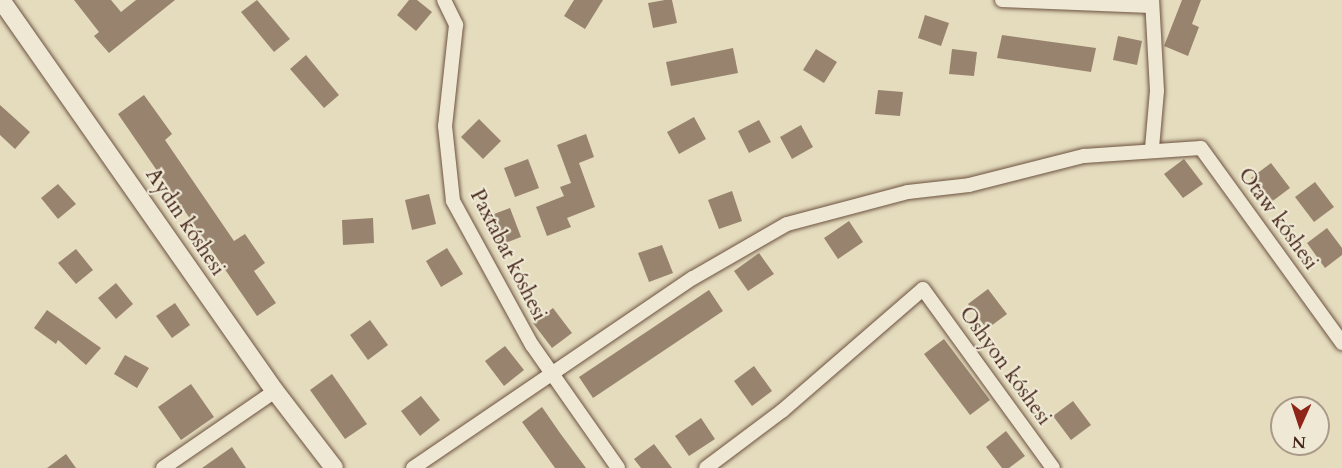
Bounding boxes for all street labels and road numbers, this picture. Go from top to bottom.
street label: Aydın kóshesi [140,163,230,281]
street label: Otaw kóshesi [1233,163,1323,275]
street label: Paxtabat kóshesi [464,185,552,325]
street label: Oshyon kóshesi [954,302,1056,430]

